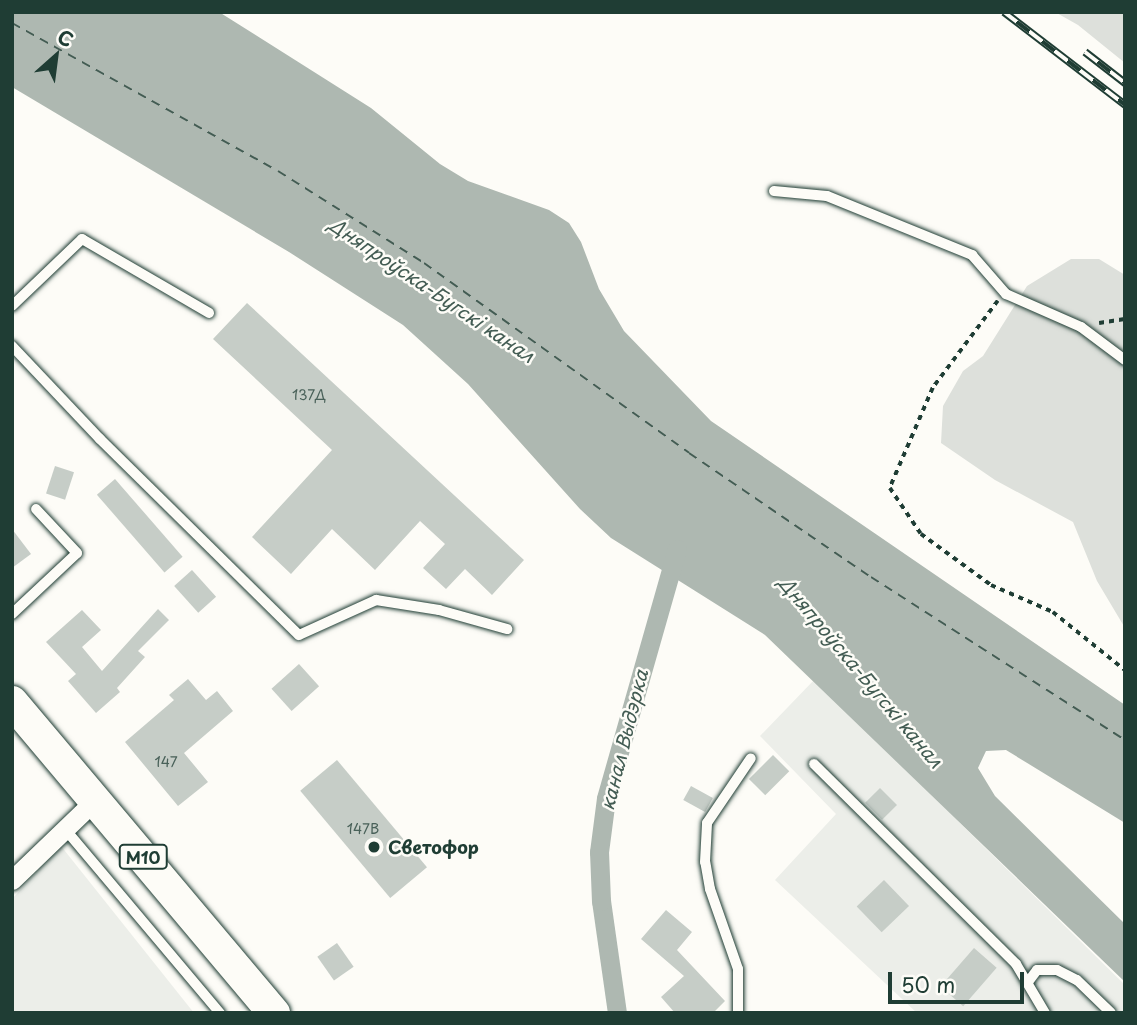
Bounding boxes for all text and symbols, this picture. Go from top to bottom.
north arrow [21,21,91,91]
text: С [53,22,79,53]
water label: Дняпроўска-Бугскі канал [325,212,539,368]
house number: 137Д [292,387,326,403]
water label: Дняпроўска-Бугскі канал [774,571,948,773]
water label: канал Выдэрка [595,667,653,813]
house number: 147 [154,754,178,770]
house number: 147В [347,821,379,837]
place label: Светофор [388,836,479,858]
marker: Светофор [366,839,382,855]
road number: М10 [118,844,168,870]
scale bar [892,958,1028,1002]
text: 50 m [901,968,955,1000]

